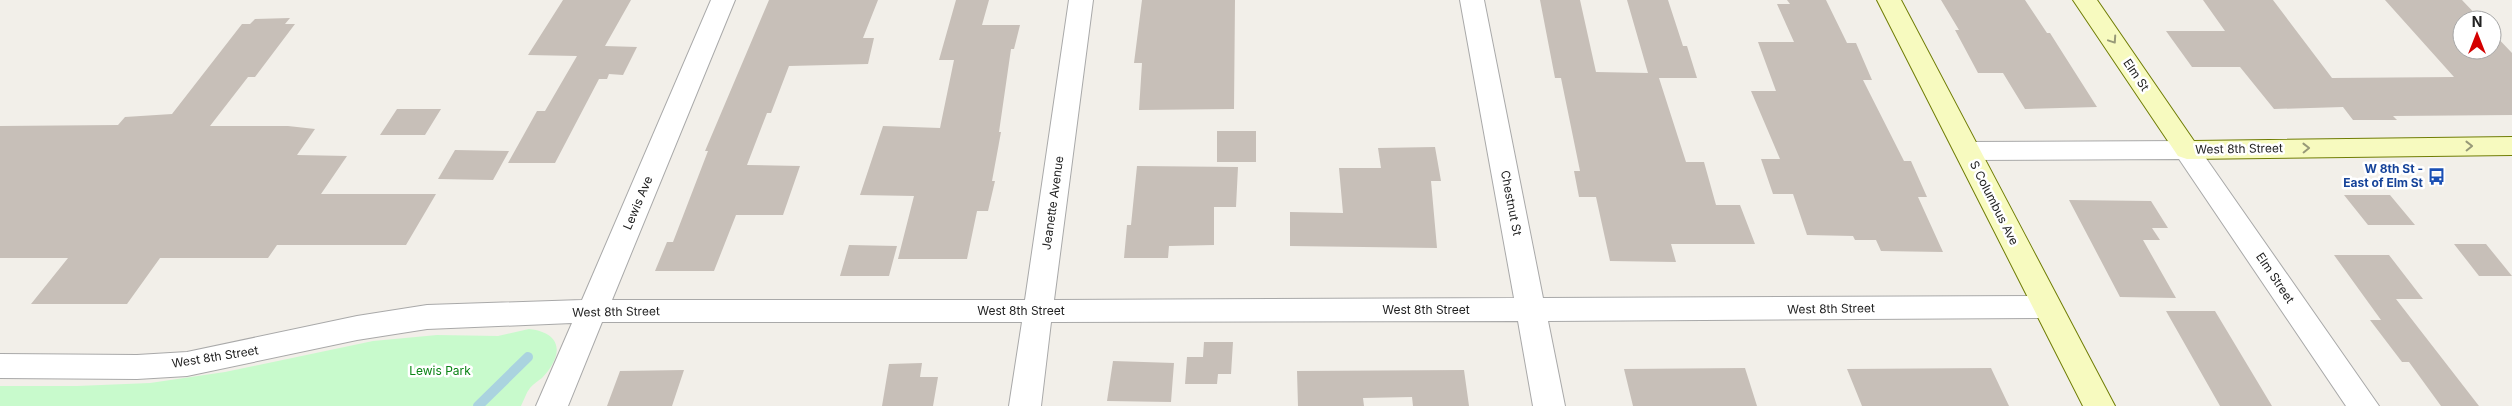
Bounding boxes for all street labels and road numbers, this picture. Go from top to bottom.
street label: Elm St [2120,56,2153,94]
street label: West 8th Street [2195,140,2283,157]
street label: Jeanette Avenue [1038,155,1067,251]
street label: S Columbus Ave [1967,158,2022,247]
street label: Chestnut St [1498,169,1525,237]
street label: Lewis Ave [620,174,656,232]
street label: Elm Street [2253,250,2298,306]
street label: West 8th Street [1787,300,1875,317]
street label: West 8th Street [1382,302,1470,317]
street label: West 8th Street [572,303,660,320]
street label: West 8th Street [977,303,1065,318]
street label: West 8th Street [171,342,259,371]

